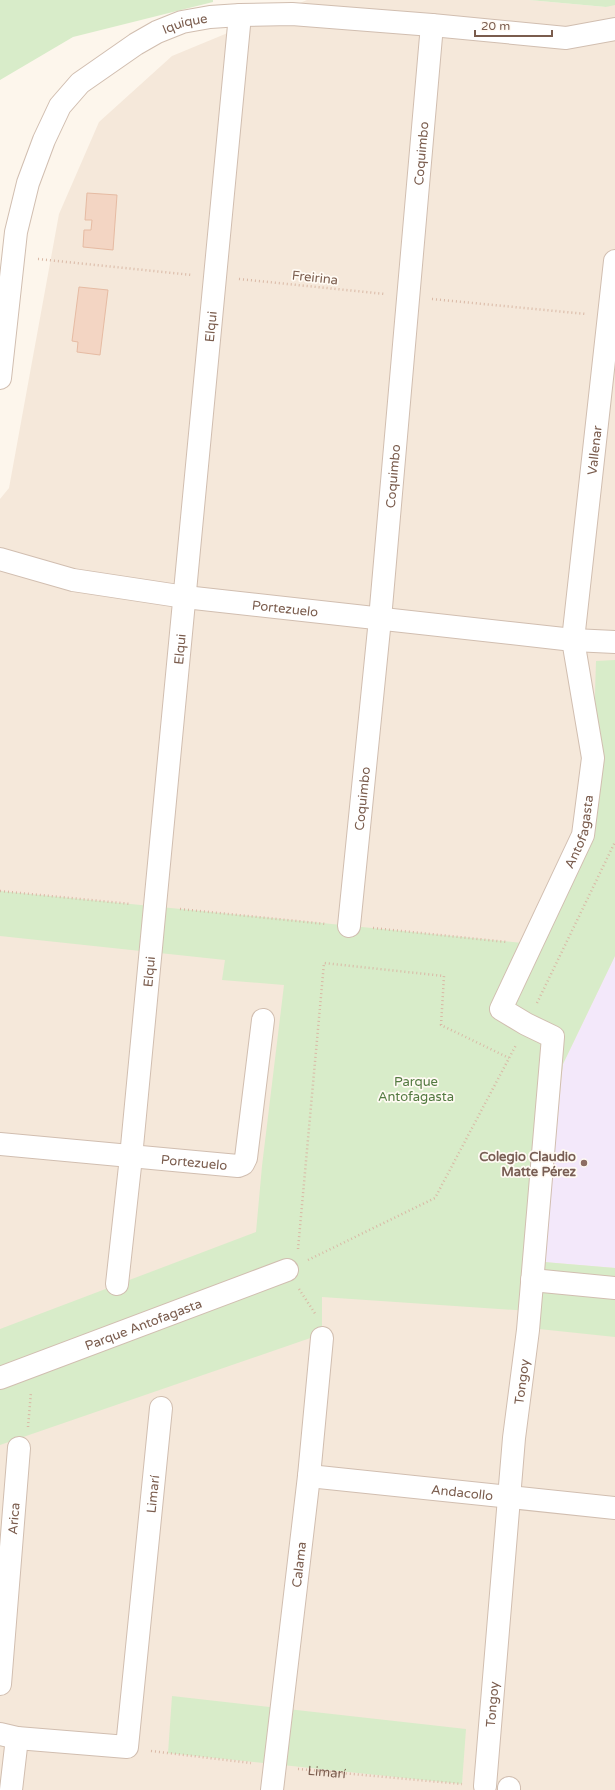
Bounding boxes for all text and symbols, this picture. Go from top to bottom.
street label: Iquique [160,11,209,38]
scale bar [475,12,552,38]
text: 20 m [481,19,510,33]
street label: Coquimbo [411,121,433,186]
street label: Freirina [291,268,339,288]
street label: Elqui [202,310,221,343]
street label: Vallenar [584,425,606,476]
street label: Coquimbo [383,443,404,509]
street label: Portezuelo [251,597,319,621]
street label: Elqui [171,633,190,665]
street label: Coquimbo [352,766,374,831]
street label: Antofagasta [561,794,597,871]
street label: Elqui [140,956,159,988]
park label: Parque Antofagasta [378,1074,454,1105]
place label: Colegio Claudio Matte Pérez [479,1149,577,1180]
street label: Portezuelo [160,1152,228,1174]
marker: Colegio Claudio Matte Pérez [579,1158,589,1168]
street label: Parque Antofagasta [83,1296,204,1354]
street label: Tongoy [511,1358,533,1406]
street label: Limarí [143,1474,163,1514]
street label: Andacollo [430,1482,494,1504]
street label: Arica [5,1502,24,1535]
street label: Calama [289,1541,310,1589]
street label: Tongoy [483,1681,503,1728]
street label: Limarí [307,1763,347,1782]

